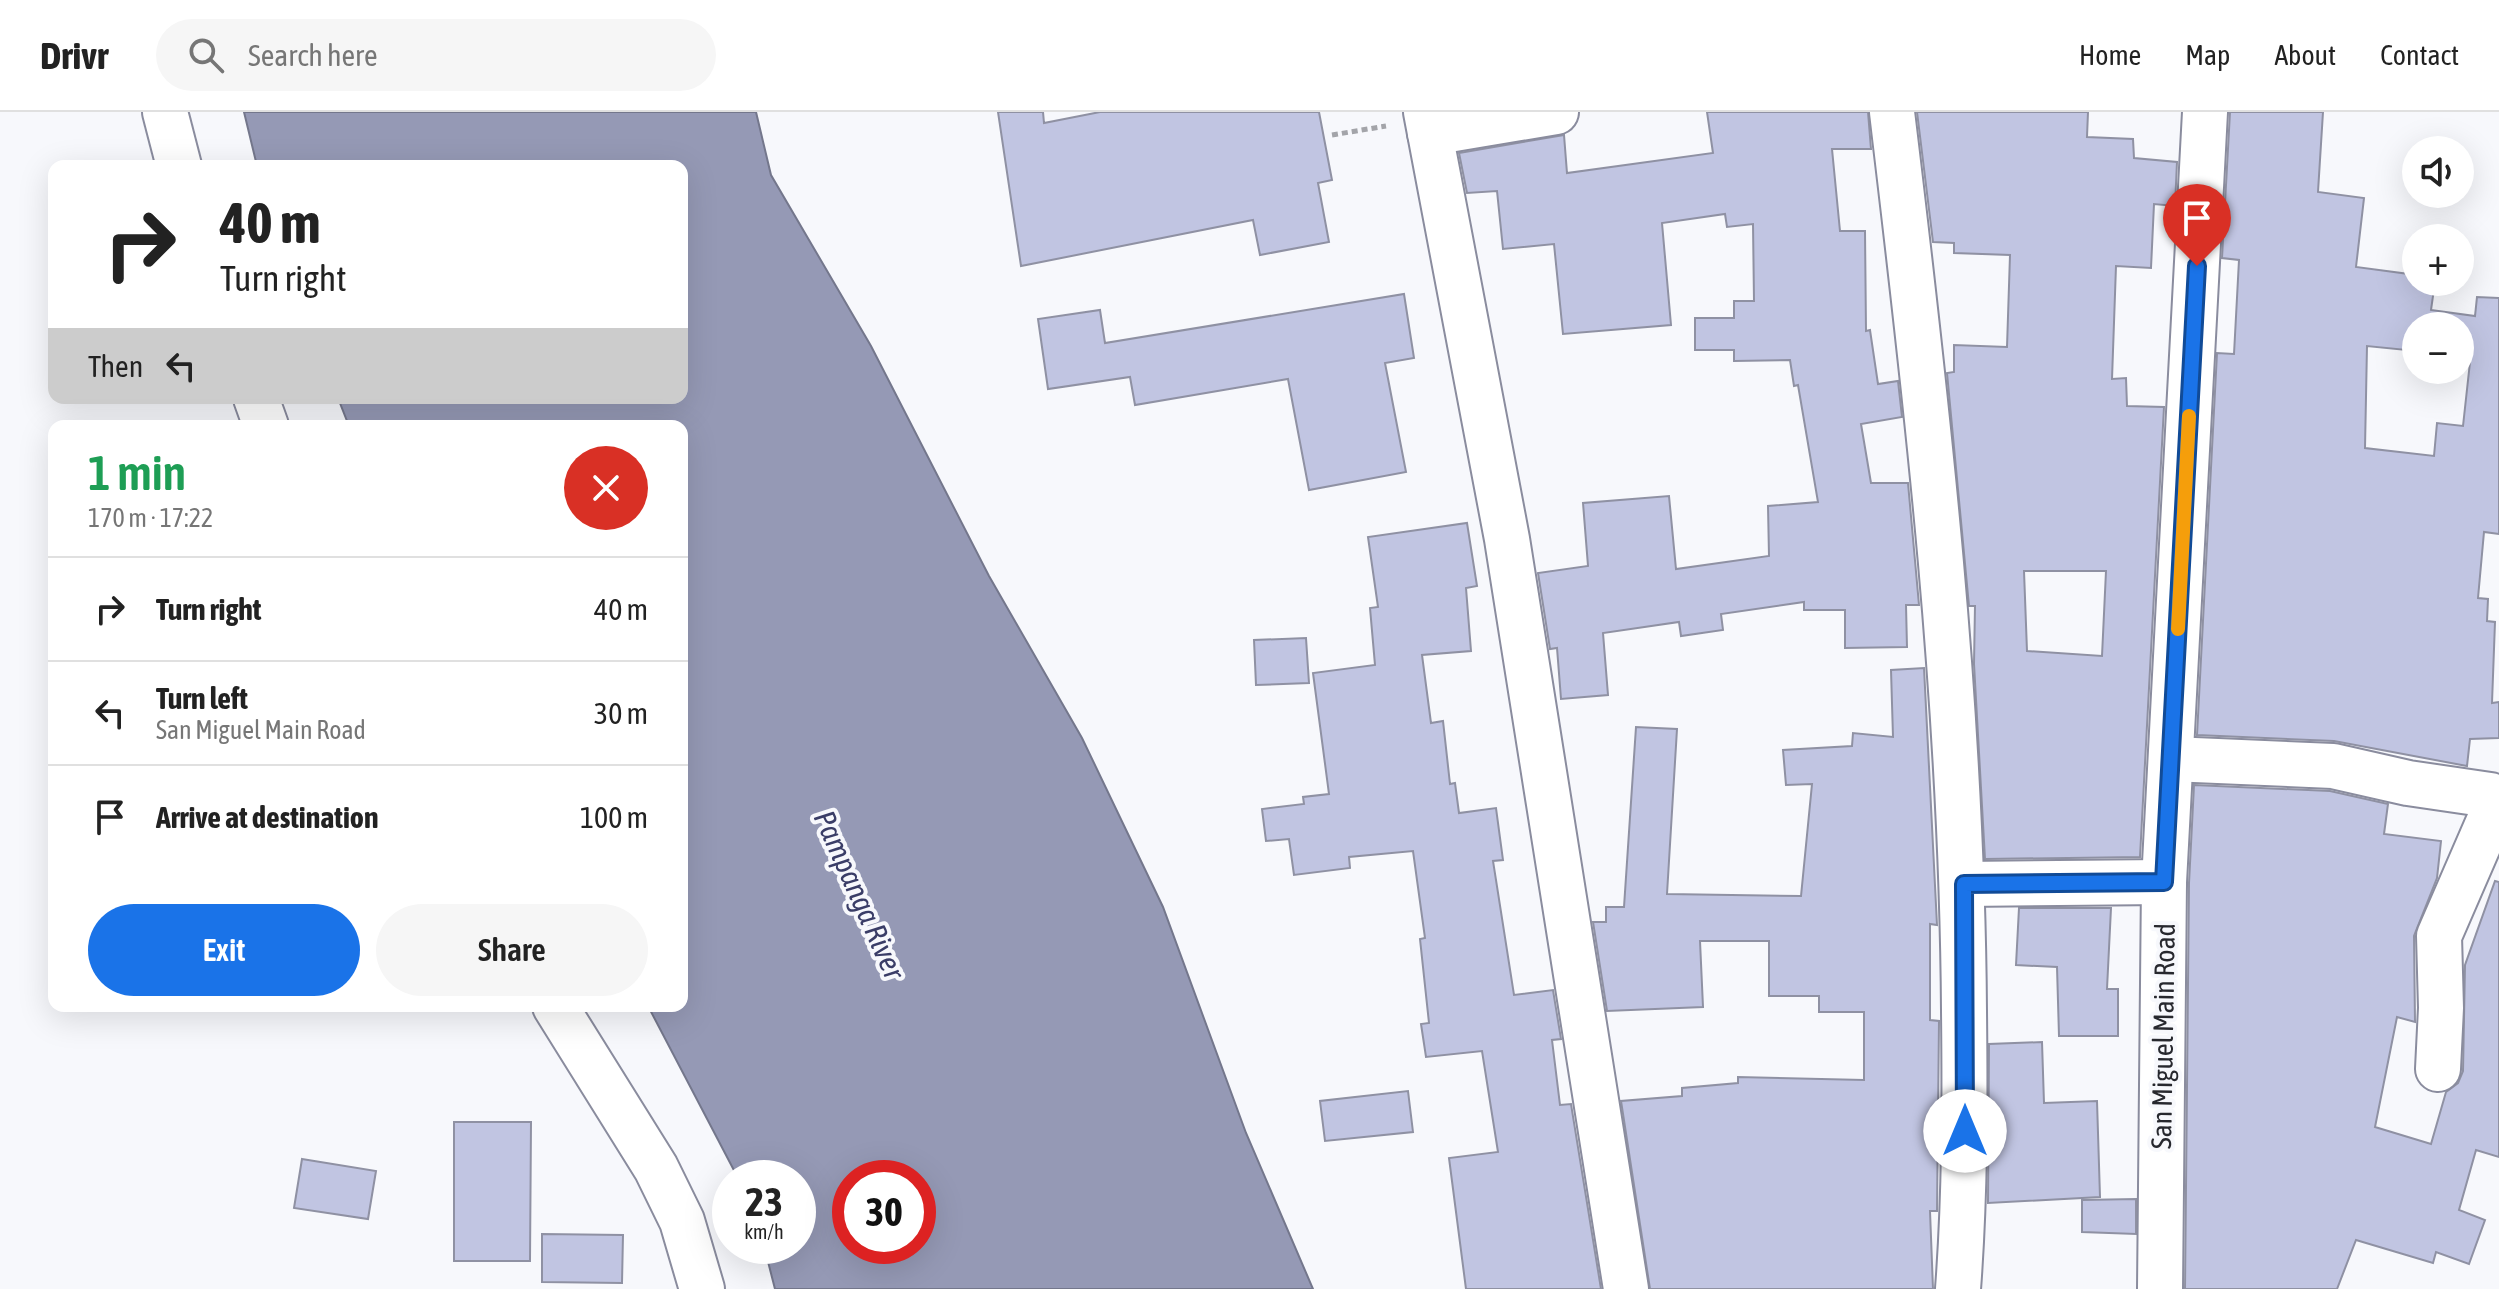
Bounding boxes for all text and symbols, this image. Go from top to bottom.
search box [156,19,716,91]
icon: search [184,33,228,77]
text: Drivr [40,34,108,77]
text: Search here [248,38,378,72]
text: Home [2079,39,2141,71]
text: Map [2185,39,2230,71]
text: About [2274,39,2336,71]
text: Contact [2380,39,2459,71]
map controls [2402,136,2474,384]
button: sound [2402,136,2474,208]
pin [2163,184,2231,266]
text: 40 m [220,191,321,255]
icon: right [88,192,192,296]
icon: arrive [2175,196,2219,240]
button: + [2402,224,2474,296]
text: Turn right [220,257,347,299]
button: − [2402,312,2474,384]
icon: left [159,344,203,388]
text: Then [88,349,143,383]
text: 1 min [88,445,186,500]
button: close [564,446,648,530]
text: 170 m · 17:22 [88,503,213,533]
icon: right [88,587,132,631]
text: Turn right [156,592,262,626]
text: 40 m [594,592,648,626]
text: Turn left [156,681,248,715]
icon: left [88,691,132,735]
text: 30 m [594,696,648,730]
text: San Miguel Main Road [156,715,366,745]
icon: arrive [88,795,132,839]
text: Arrive at destination [156,800,378,834]
text: 100 m [580,800,648,834]
water label: Pampanga River [808,805,913,985]
button: Exit [88,904,360,996]
button: Share [376,904,648,996]
street label: San Miguel Main Road [2145,923,2181,1149]
position arrow [1923,1089,2007,1173]
speed limit sign: 30 [832,1160,936,1264]
text: 23 [745,1179,783,1224]
text: km/h [744,1220,784,1243]

